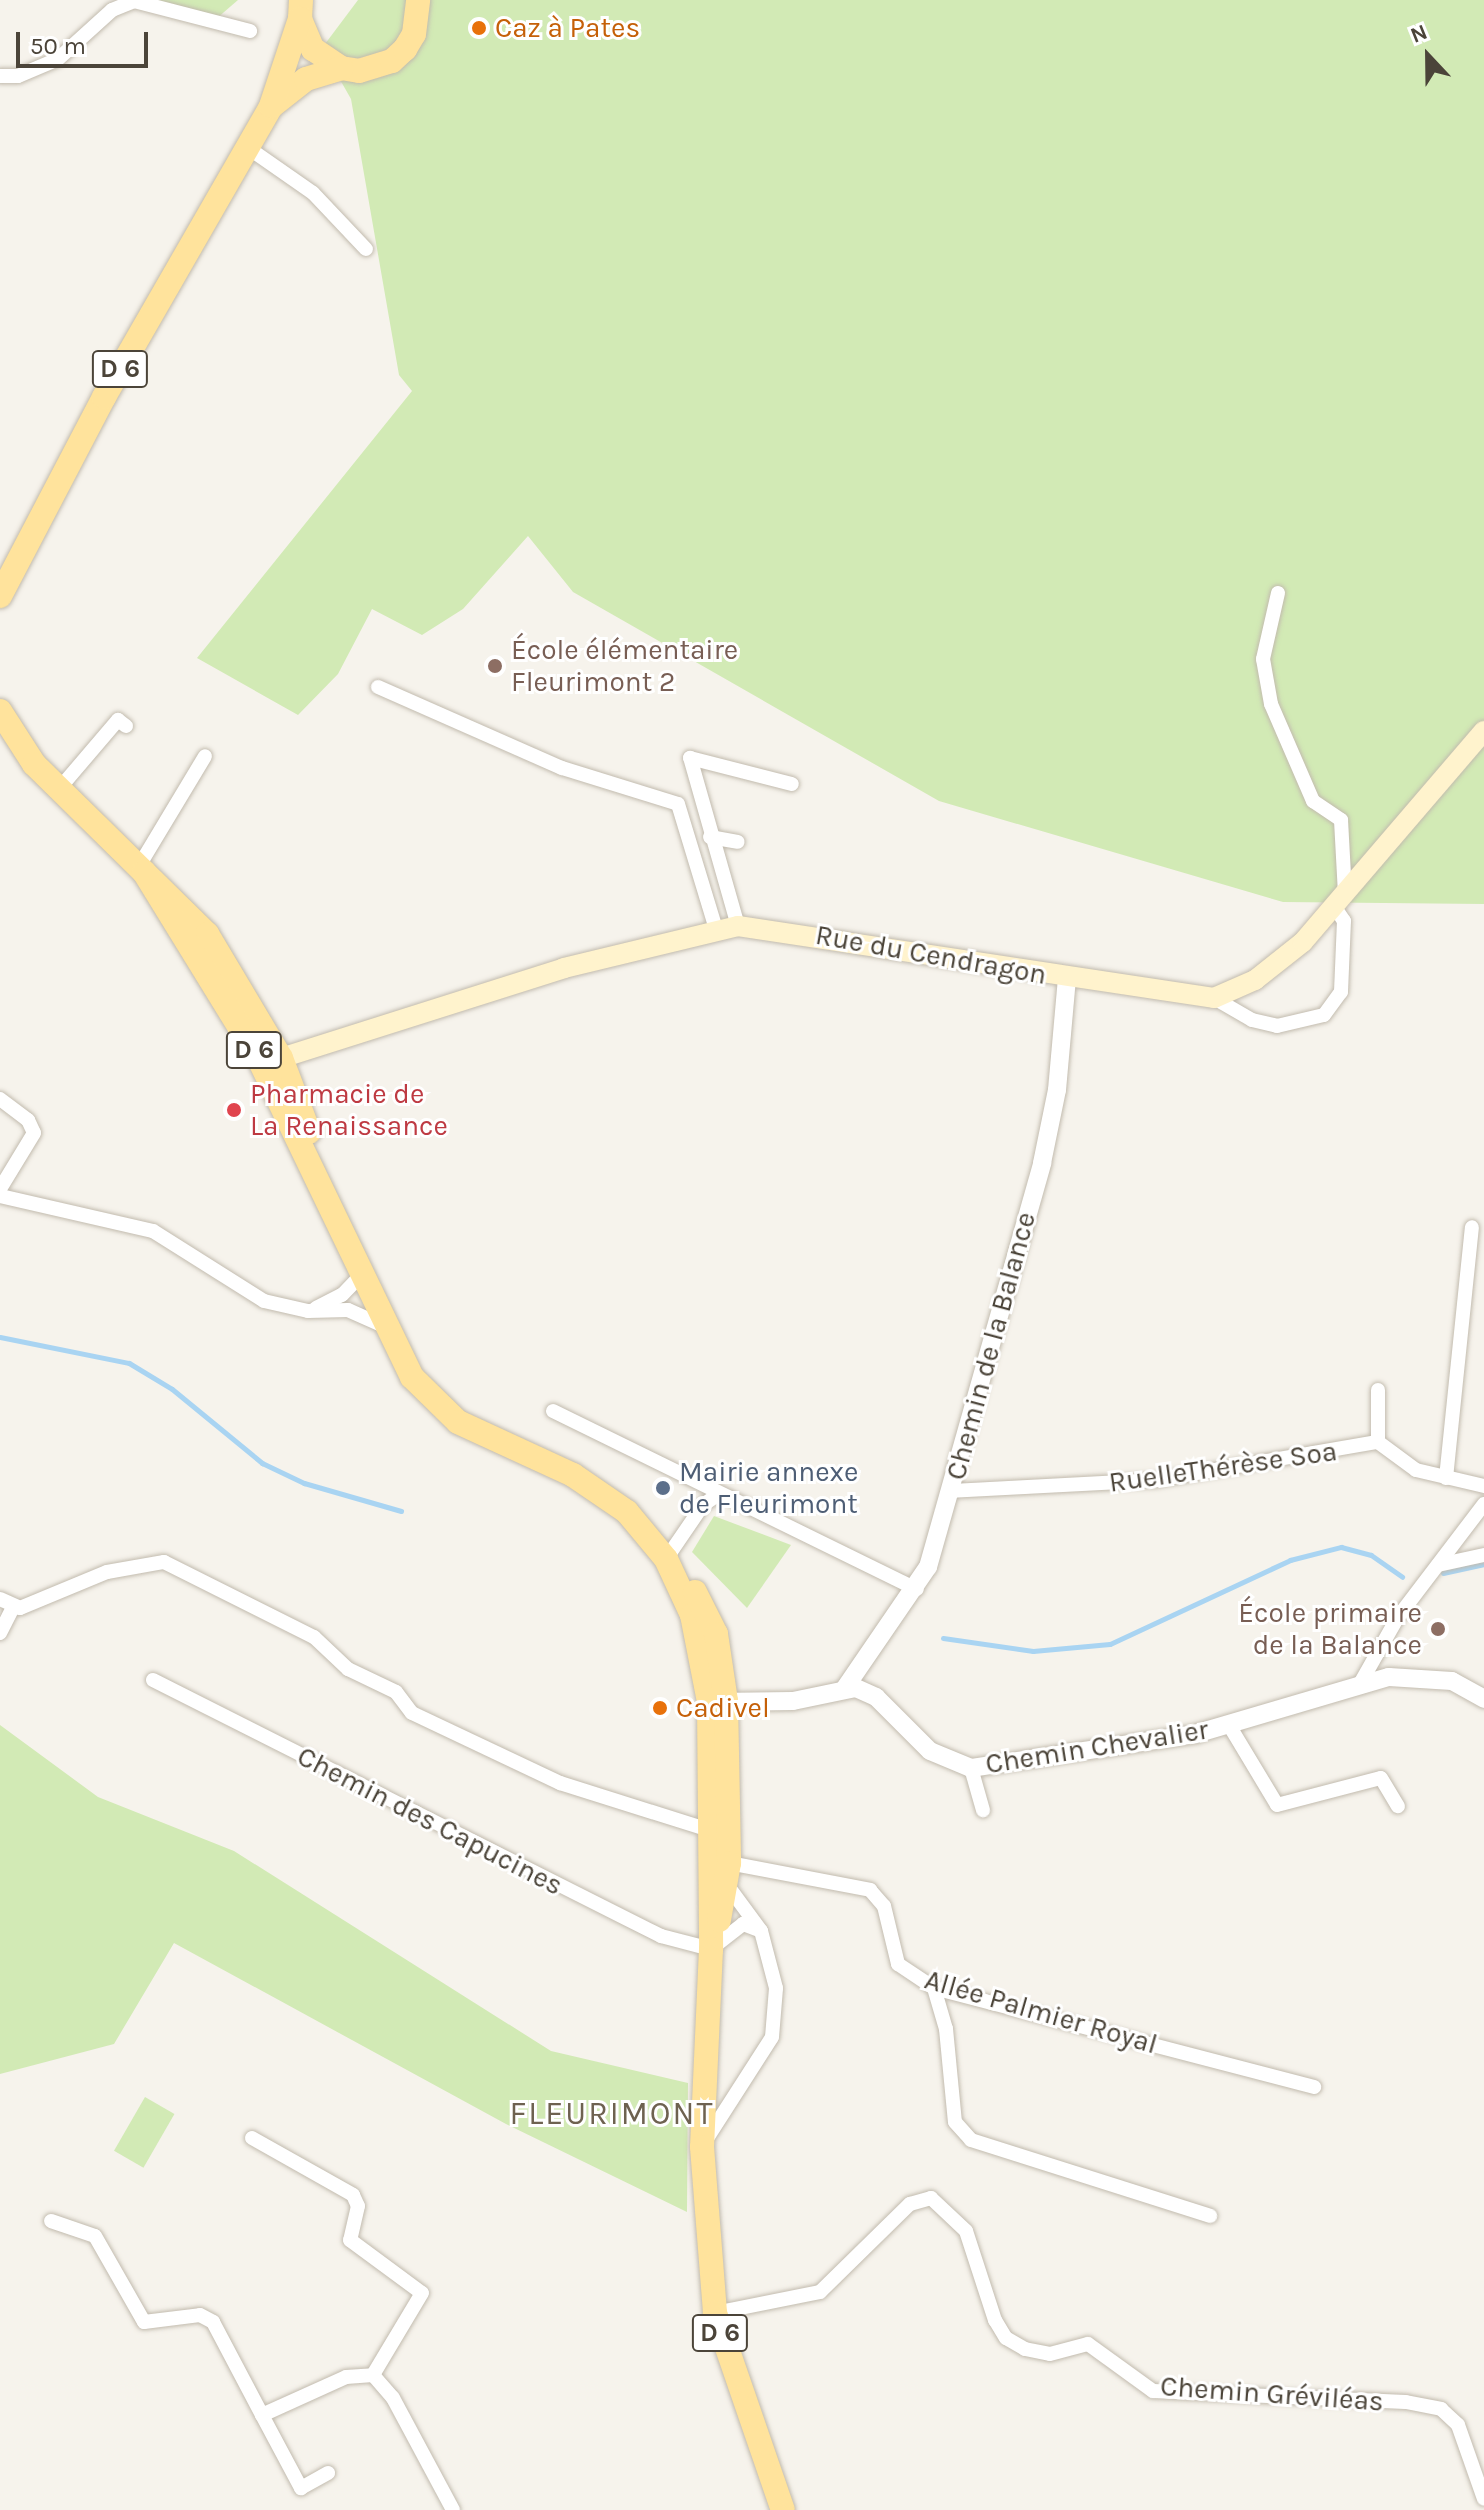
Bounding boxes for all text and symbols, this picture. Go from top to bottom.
place label: Caz à Pates [495,11,640,45]
scale bar [20,16,152,66]
north arrow [1388,16,1468,96]
marker: Caz à Pates [470,19,488,37]
text: N [1407,19,1431,49]
text: 50 m [30,32,86,60]
road number: D 6 [90,347,150,391]
place label: École élémentaire Fleurimont 2 [511,633,738,699]
marker: École élémentaire Fleurimont 2 [486,657,504,675]
street label: Rue du Cendragon [813,918,1049,992]
road number: D 6 [224,1028,284,1072]
place label: Pharmacie de La Renaissance [250,1077,448,1143]
marker: Pharmacie de La Renaissance [225,1101,243,1119]
street label: Chemin de la Balance [939,1208,1043,1484]
street label: RuelleThérèse Soa [1107,1434,1339,1500]
place label: Mairie annexe de Fleurimont [679,1455,858,1521]
marker: Mairie annexe de Fleurimont [654,1479,672,1497]
place label: École primaire de la Balance [1238,1596,1422,1662]
marker: École primaire de la Balance [1429,1620,1447,1638]
place label: Cadivel [676,1691,770,1725]
marker: Cadivel [651,1699,669,1717]
street label: Chemin Chevalier [983,1713,1211,1781]
street label: Chemin des Capucines [292,1739,568,1903]
street label: Allée Palmier Royal [921,1963,1161,2061]
district label: FLEURIMONT [510,2095,714,2133]
road number: D 6 [690,2311,750,2355]
street label: Chemin Gréviléas [1159,2369,1385,2419]

